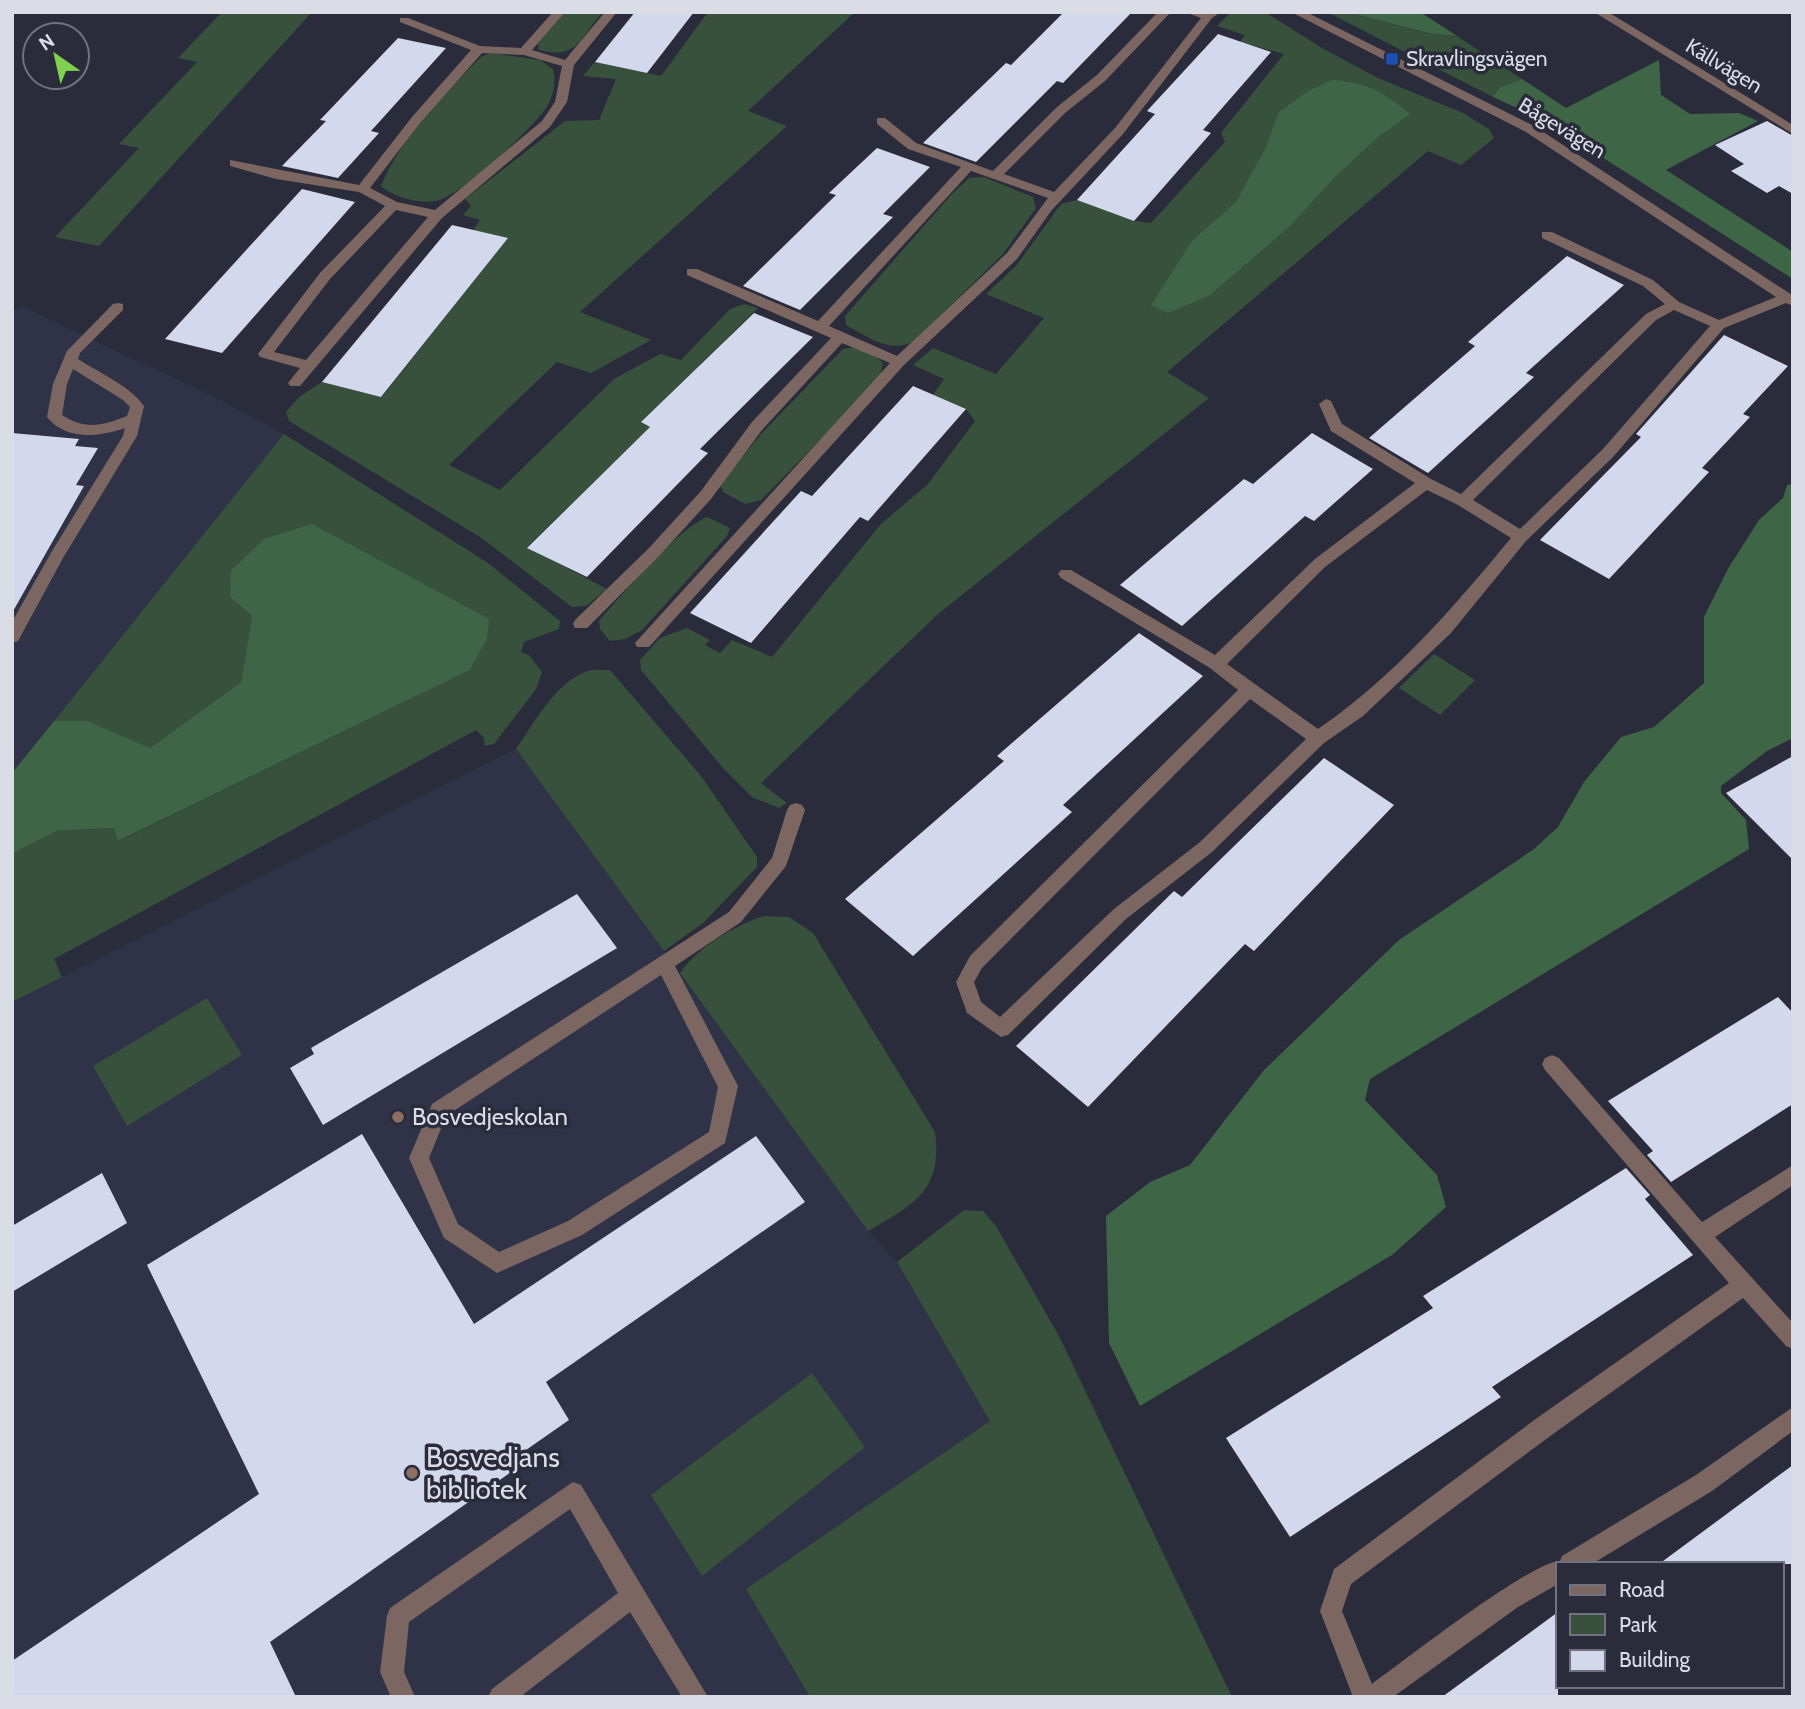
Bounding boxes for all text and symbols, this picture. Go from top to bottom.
north arrow [21,21,91,91]
text: N [35,29,59,56]
street label: Källvägen [1681,33,1767,98]
place label: Skravlingsvägen [1406,46,1548,71]
marker: Skravlingsvägen [1384,51,1400,67]
street label: Bågevägen [1514,92,1610,163]
place label: Bosvedjeskolan [412,1102,568,1131]
marker: Bosvedjeskolan [390,1109,406,1125]
place label: Bosvedjans bibliotek [426,1440,560,1506]
marker: Bosvedjans bibliotek [404,1465,420,1481]
legend [1556,1562,1784,1688]
text: Road [1619,1577,1665,1602]
text: Park [1619,1612,1657,1637]
text: Building [1619,1647,1691,1672]

